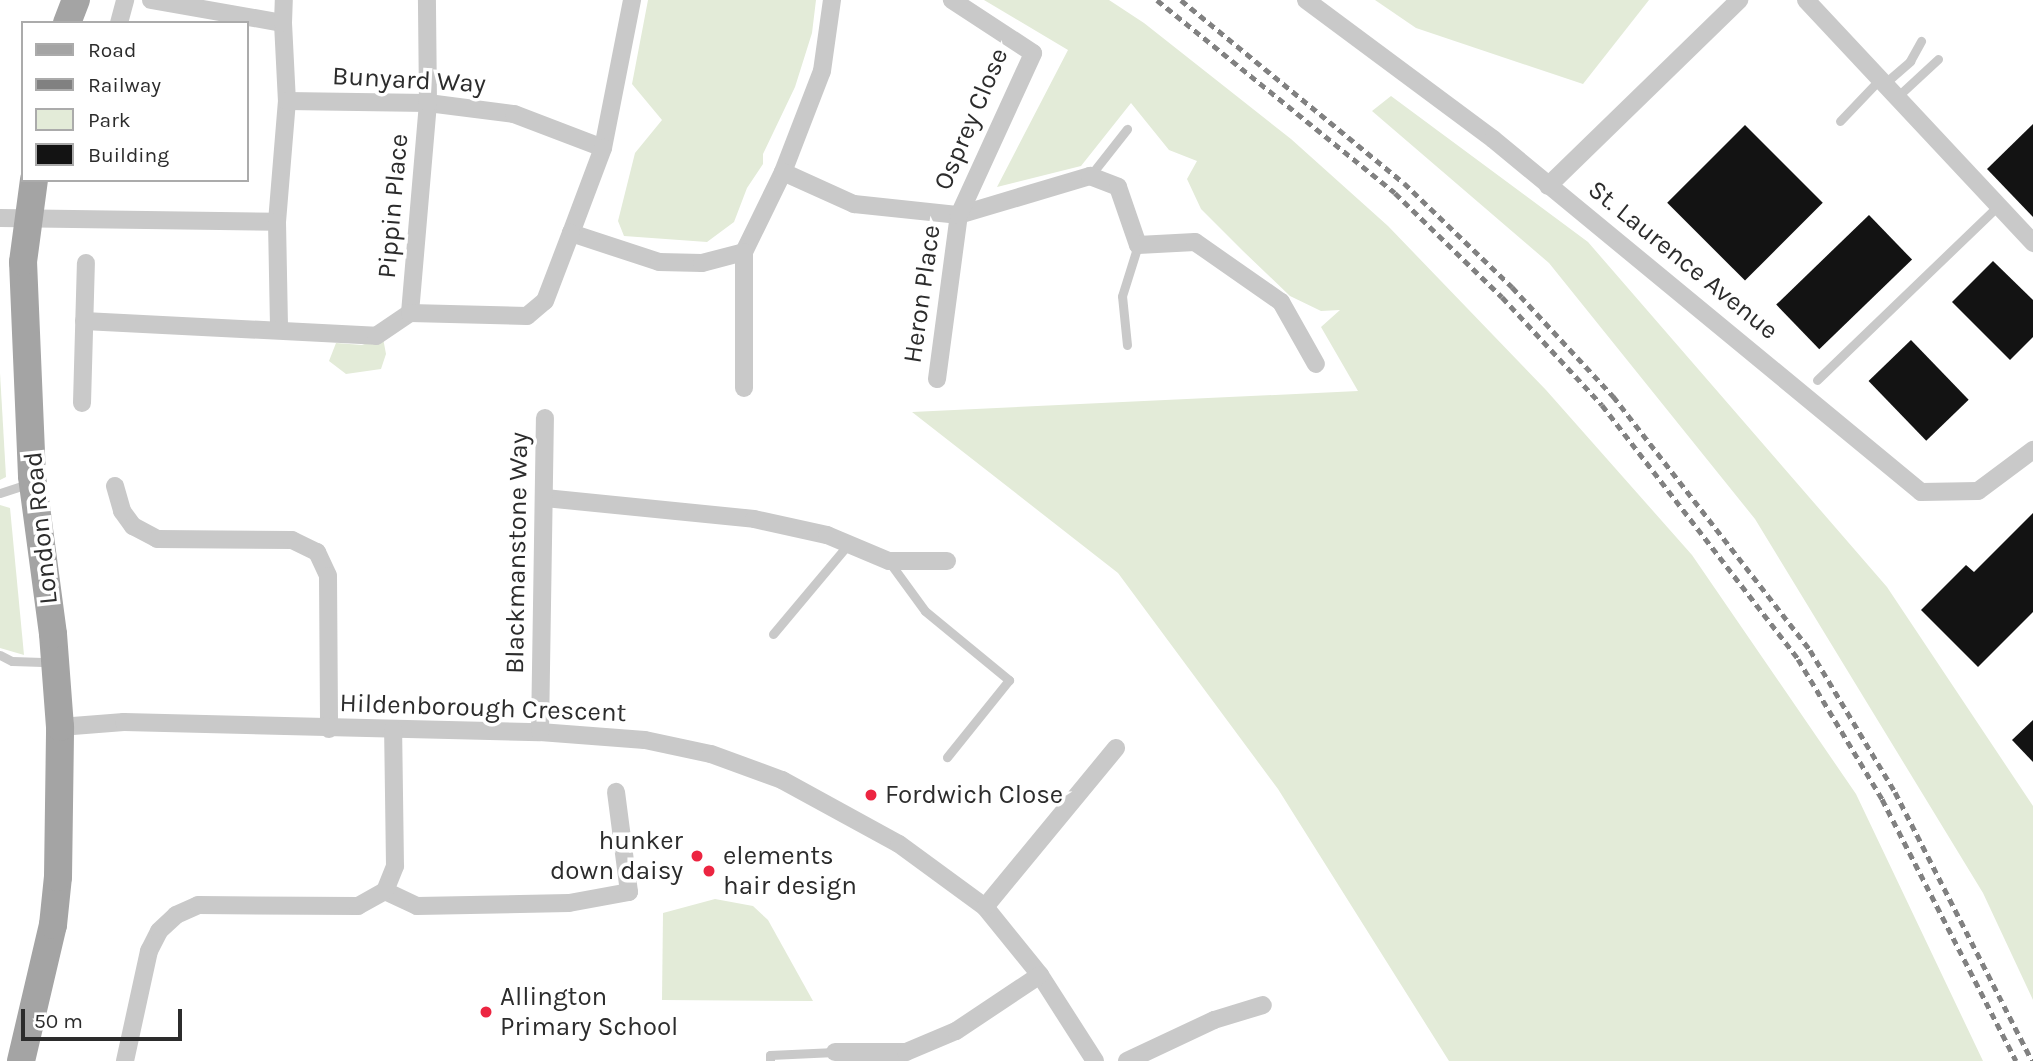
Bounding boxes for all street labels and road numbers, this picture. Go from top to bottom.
street label: Osprey Close [927,43,1015,195]
street label: Bunyard Way [331,60,487,100]
street label: Pippin Place [371,132,415,280]
street label: St. Laurence Avenue [1582,174,1784,346]
street label: Heron Place [897,223,947,365]
street label: Blackmanstone Way [499,432,535,674]
street label: London Road [17,450,65,606]
street label: Hildenborough Crescent [339,687,627,729]

